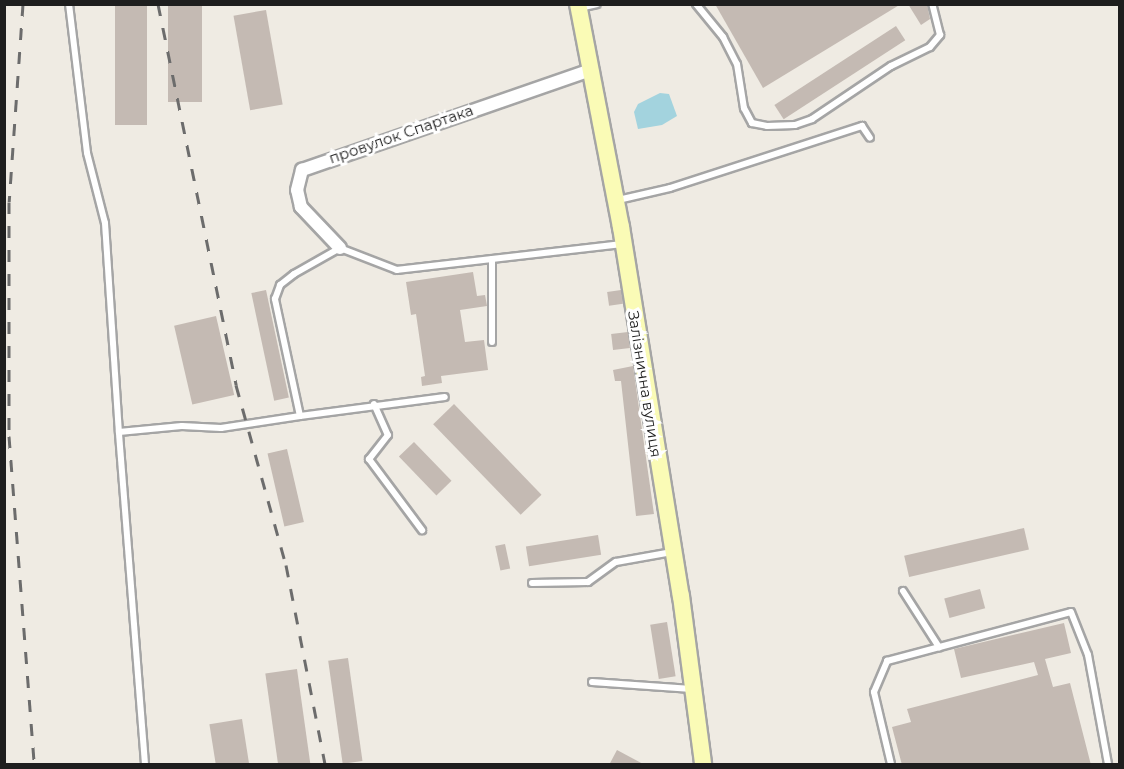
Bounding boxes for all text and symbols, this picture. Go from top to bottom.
street label: провулок Спартака [326,101,476,167]
street label: Залізнична вулиця [625,309,665,459]

